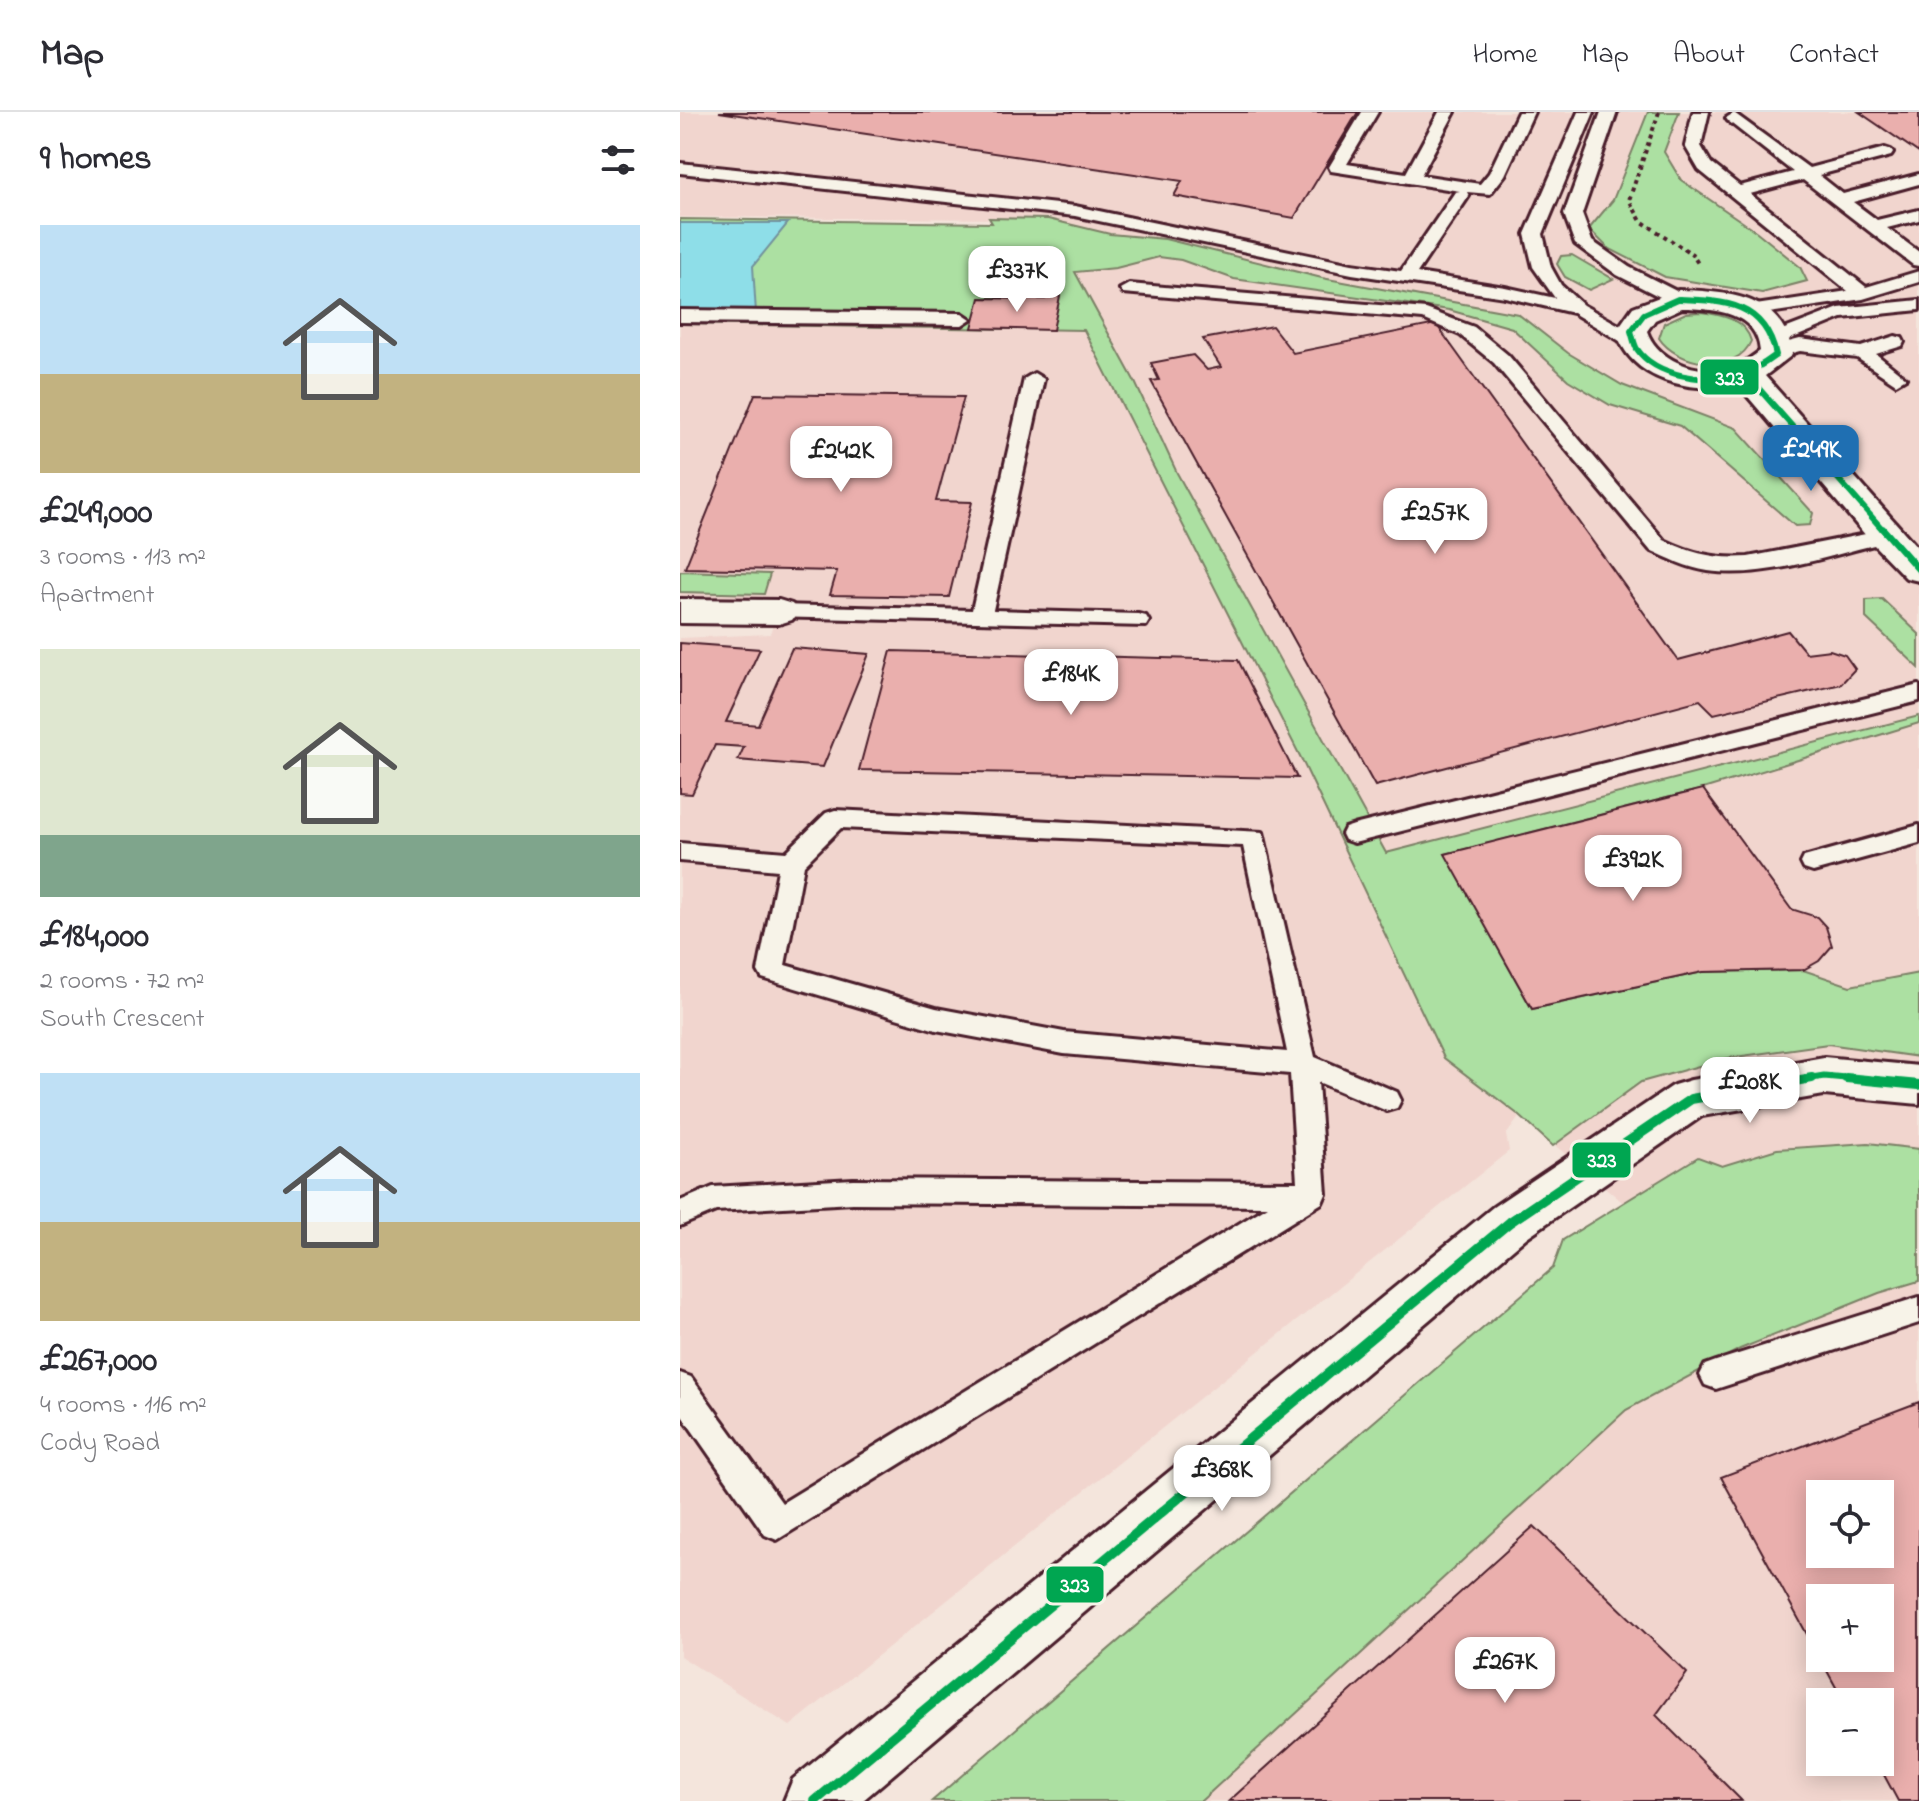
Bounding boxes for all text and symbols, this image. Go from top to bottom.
text: Map [40,27,104,83]
text: Home [1472,35,1538,76]
text: Map [1582,35,1629,76]
text: About [1673,35,1745,76]
text: Contact [1789,35,1879,76]
text: 9 homes [40,135,152,185]
icon: filters [596,138,640,182]
pin: £337K [961,246,1073,314]
text: £337K [986,253,1048,291]
icon: home [268,277,412,421]
line badge: 323 [1699,358,1760,396]
text: 323 [1714,364,1745,396]
pin: £249K [1755,425,1867,493]
pin: £242K [785,426,897,494]
text: £249K [1781,432,1841,470]
text: £242K [808,433,874,471]
pin: £257K [1379,488,1491,556]
text: £249,000 [40,489,153,539]
text: £257K [1401,495,1469,533]
text: 3 rooms · 113 m² [40,539,206,577]
text: Apartment [40,577,154,615]
pin: £184K [1015,649,1127,717]
text: £184K [1042,656,1100,694]
icon: home [268,701,412,845]
pin: £392K [1577,835,1689,903]
text: £392K [1603,842,1663,880]
text: £184,000 [40,913,149,963]
text: 2 rooms · 72 m² [40,963,205,1001]
text: South Crescent [40,1001,205,1039]
pin: £208K [1694,1057,1806,1125]
text: £208K [1719,1064,1781,1102]
icon: home [268,1125,412,1269]
line badge: 323 [1571,1141,1632,1179]
text: 323 [1586,1146,1617,1178]
text: £267,000 [40,1337,157,1387]
text: 4 rooms · 116 m² [40,1387,207,1425]
text: Cody Road [40,1425,160,1463]
pin: £368K [1166,1445,1278,1513]
text: £368K [1192,1452,1252,1490]
map controls [1806,1480,1894,1776]
button: locate [1806,1480,1894,1568]
line badge: 323 [1045,1565,1105,1604]
text: 323 [1059,1571,1090,1603]
button: + [1806,1584,1894,1672]
pin: £267K [1449,1637,1561,1705]
text: £267K [1473,1644,1537,1682]
button: − [1806,1688,1894,1776]

